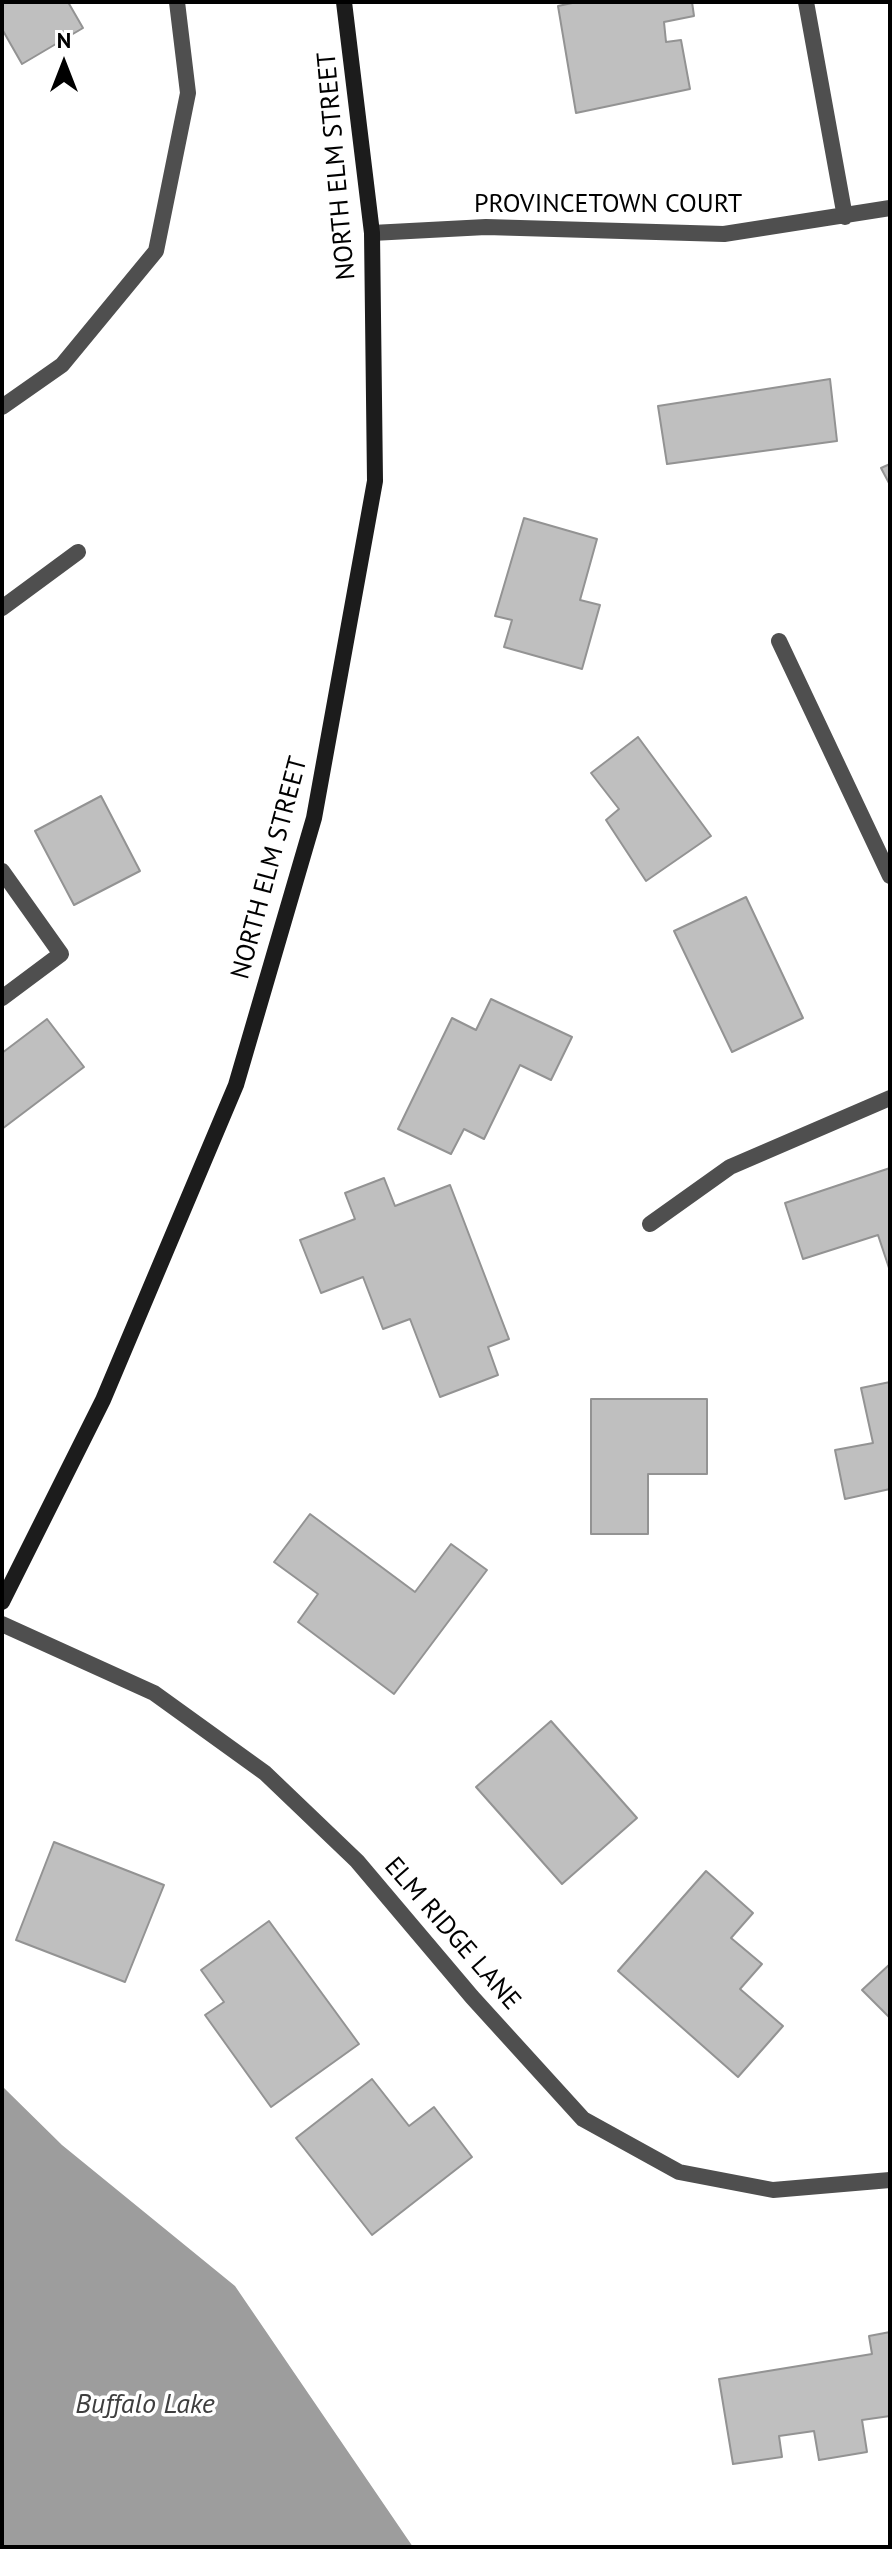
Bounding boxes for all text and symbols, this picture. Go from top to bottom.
north arrow [24,24,104,104]
text: N [57,26,71,54]
street label: NORTH ELM STREET [311,51,363,281]
street label: PROVINCETOWN COURT [474,189,742,221]
street label: NORTH ELM STREET [225,753,315,983]
street label: ELM RIDGE LANE [377,1851,527,2017]
water label: Buffalo Lake [75,2388,215,2422]

